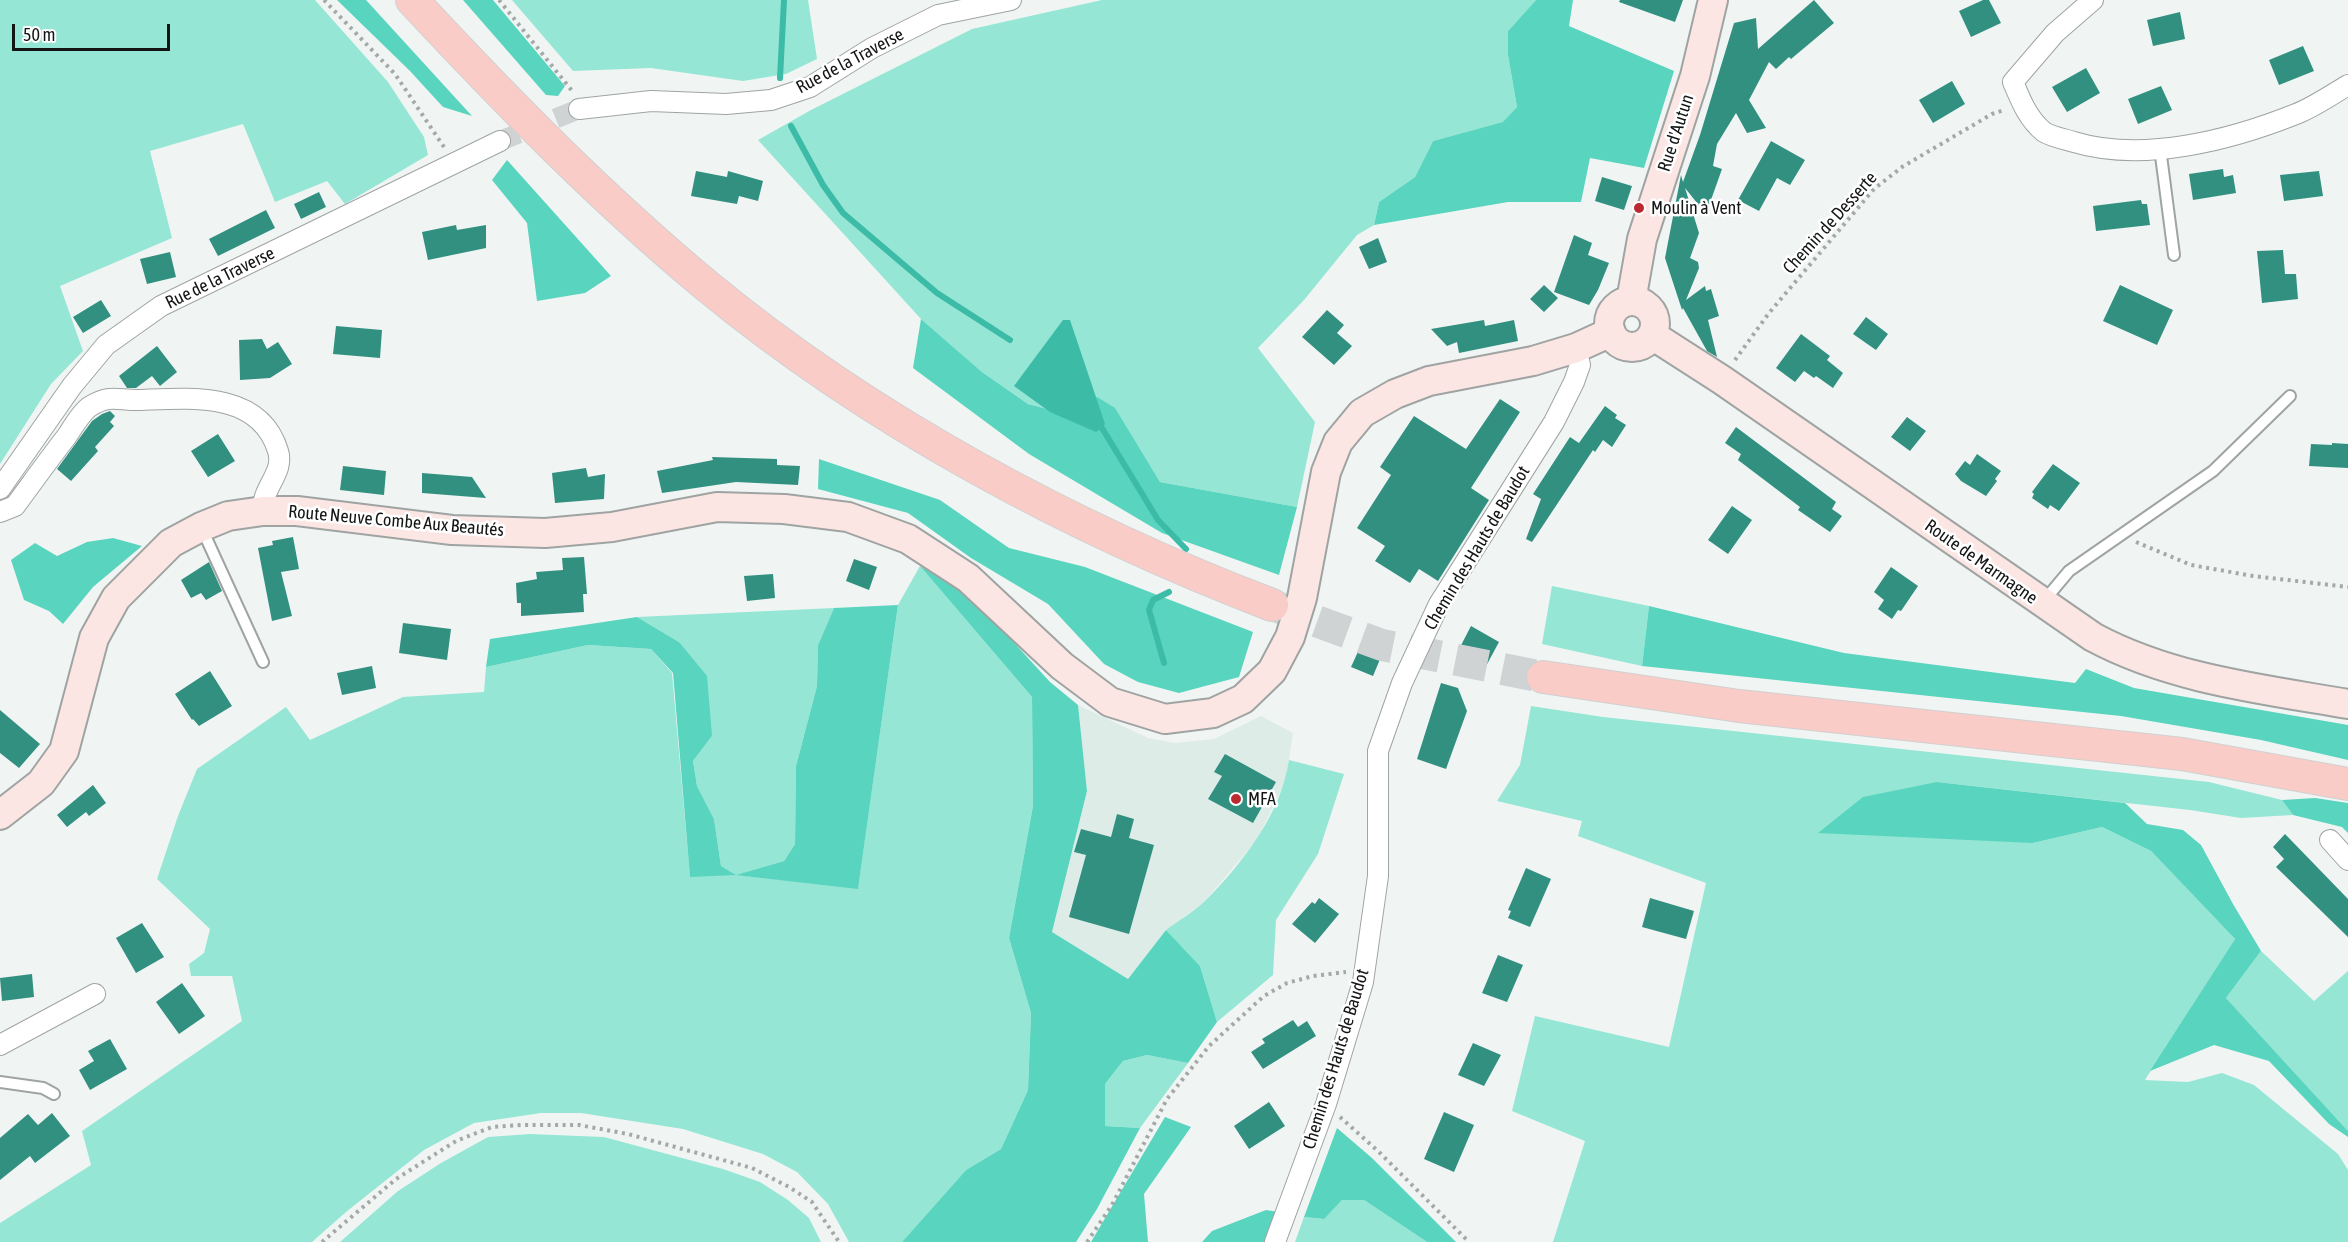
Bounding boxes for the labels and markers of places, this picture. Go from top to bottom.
place label: Moulin à Vent [1651,197,1742,219]
marker: Moulin à Vent [1632,201,1646,215]
place label: MFA [1248,788,1276,810]
marker: MFA [1229,792,1243,806]

